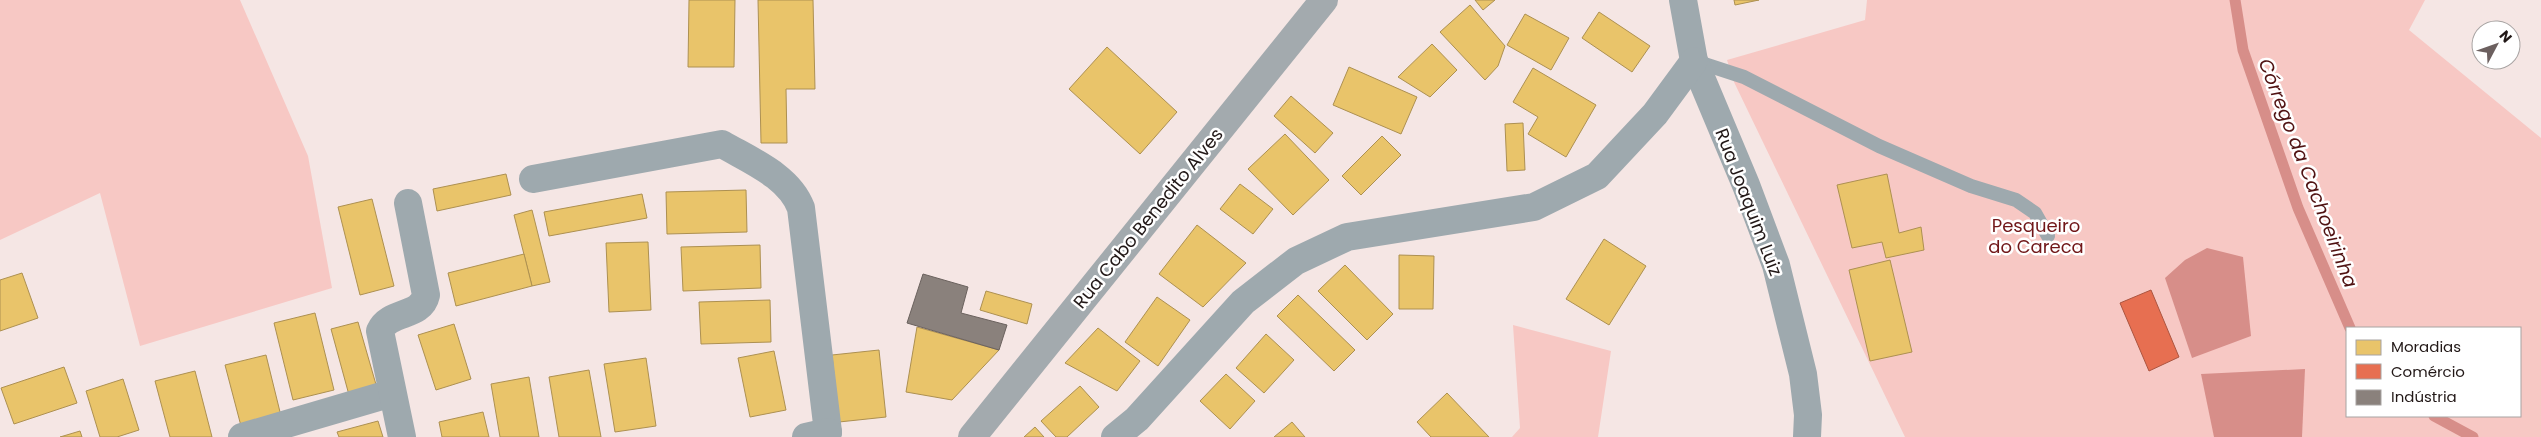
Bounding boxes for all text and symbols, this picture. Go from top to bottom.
north arrow [2471,20,2521,70]
text: N [2495,26,2517,47]
water label: Córrego da Cachoeirinha [2252,54,2364,292]
street label: Rua Cabo Benedito Alves [1067,122,1229,314]
street label: Rua Joaquim Luiz [1709,125,1789,279]
park label: Pesqueiro do Careca [1988,213,2084,259]
legend [2346,327,2521,417]
text: Moradias [2391,336,2461,357]
text: Comércio [2391,361,2465,382]
text: Indústria [2391,386,2457,407]

